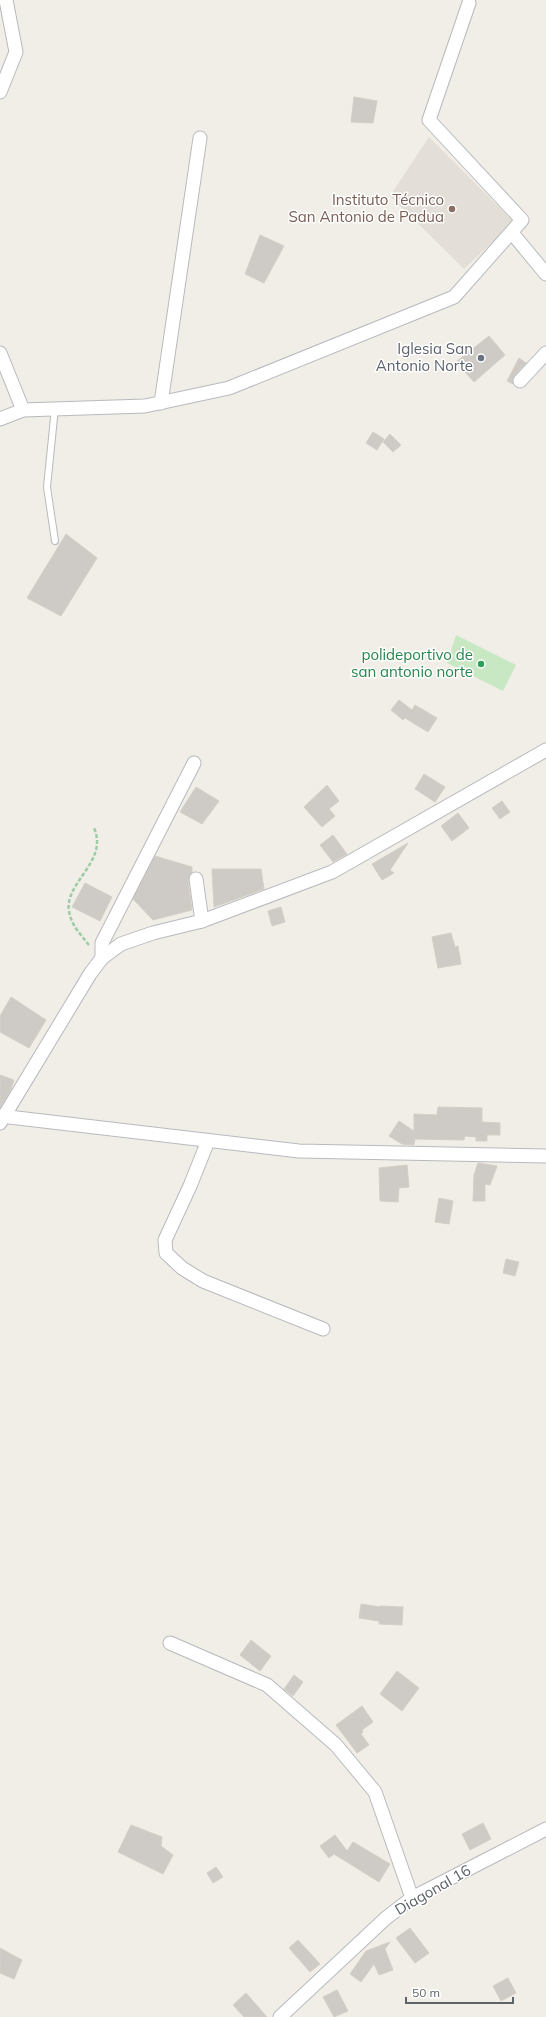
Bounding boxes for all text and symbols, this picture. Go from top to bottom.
place label: Instituto Técnico San Antonio de Padua [288,190,444,226]
marker: Instituto Técnico San Antonio de Padua [447,204,457,214]
place label: Iglesia San Antonio Norte [376,339,473,375]
marker: Iglesia San Antonio Norte [476,353,486,363]
place label: polideportivo de san antonio norte [351,645,473,681]
marker: polideportivo de san antonio norte [476,659,486,669]
street label: Diagonal 16 [391,1860,474,1919]
scale bar [406,1979,513,2005]
text: 50 m [412,1985,440,2000]

